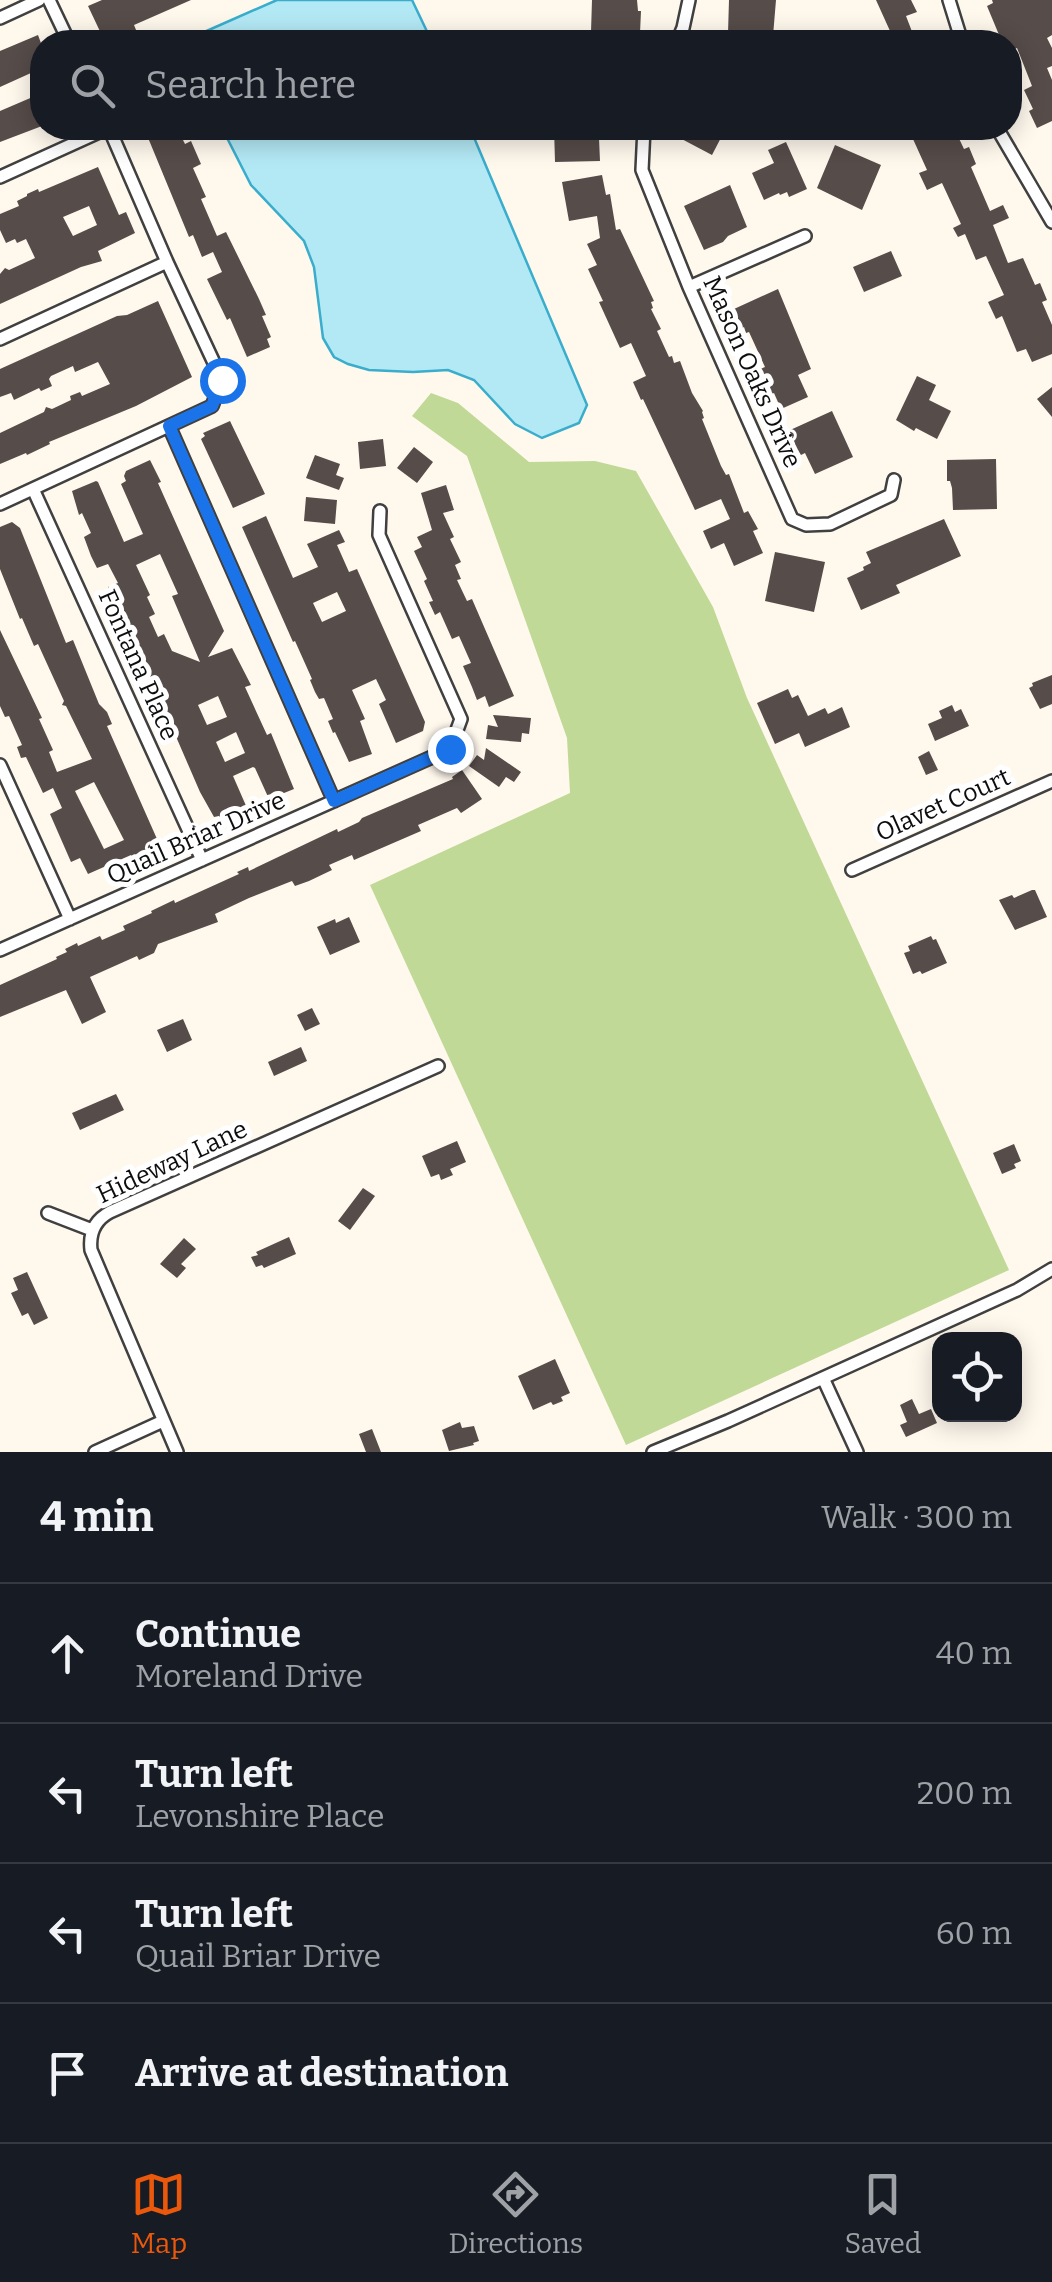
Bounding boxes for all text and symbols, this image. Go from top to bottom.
search box [30,30,1022,140]
icon: search [65,58,120,113]
text: Search here [145,62,356,108]
street label: Mason Oaks Drive [696,272,808,472]
route start [200,358,246,404]
street label: Fontana Place [92,585,184,745]
route end [428,727,474,773]
street label: Olavet Court [871,762,1015,848]
street label: Quail Briar Drive [102,785,290,891]
street label: Hideway Lane [92,1114,252,1210]
map controls [932,1332,1022,1422]
button: locate [932,1332,1022,1422]
text: 4 min [40,1492,154,1542]
text: Walk · 300 m [821,1498,1012,1536]
text: Continue [135,1611,301,1657]
icon: ahead [40,1626,95,1681]
text: 40 m [936,1634,1012,1672]
text: Moreland Drive [135,1657,363,1695]
text: Turn left [135,1751,293,1797]
icon: left [40,1766,95,1821]
text: 200 m [917,1774,1012,1812]
text: Levonshire Place [135,1797,384,1835]
text: Turn left [135,1891,293,1937]
icon: left [40,1906,95,1961]
text: 60 m [936,1914,1012,1952]
text: Quail Briar Drive [135,1937,381,1975]
icon: arrive [40,2046,95,2101]
text: Arrive at destination [135,2050,508,2096]
tab: Map [131,2167,187,2260]
tab: Directions [448,2167,583,2260]
tab: Saved [844,2167,921,2260]

